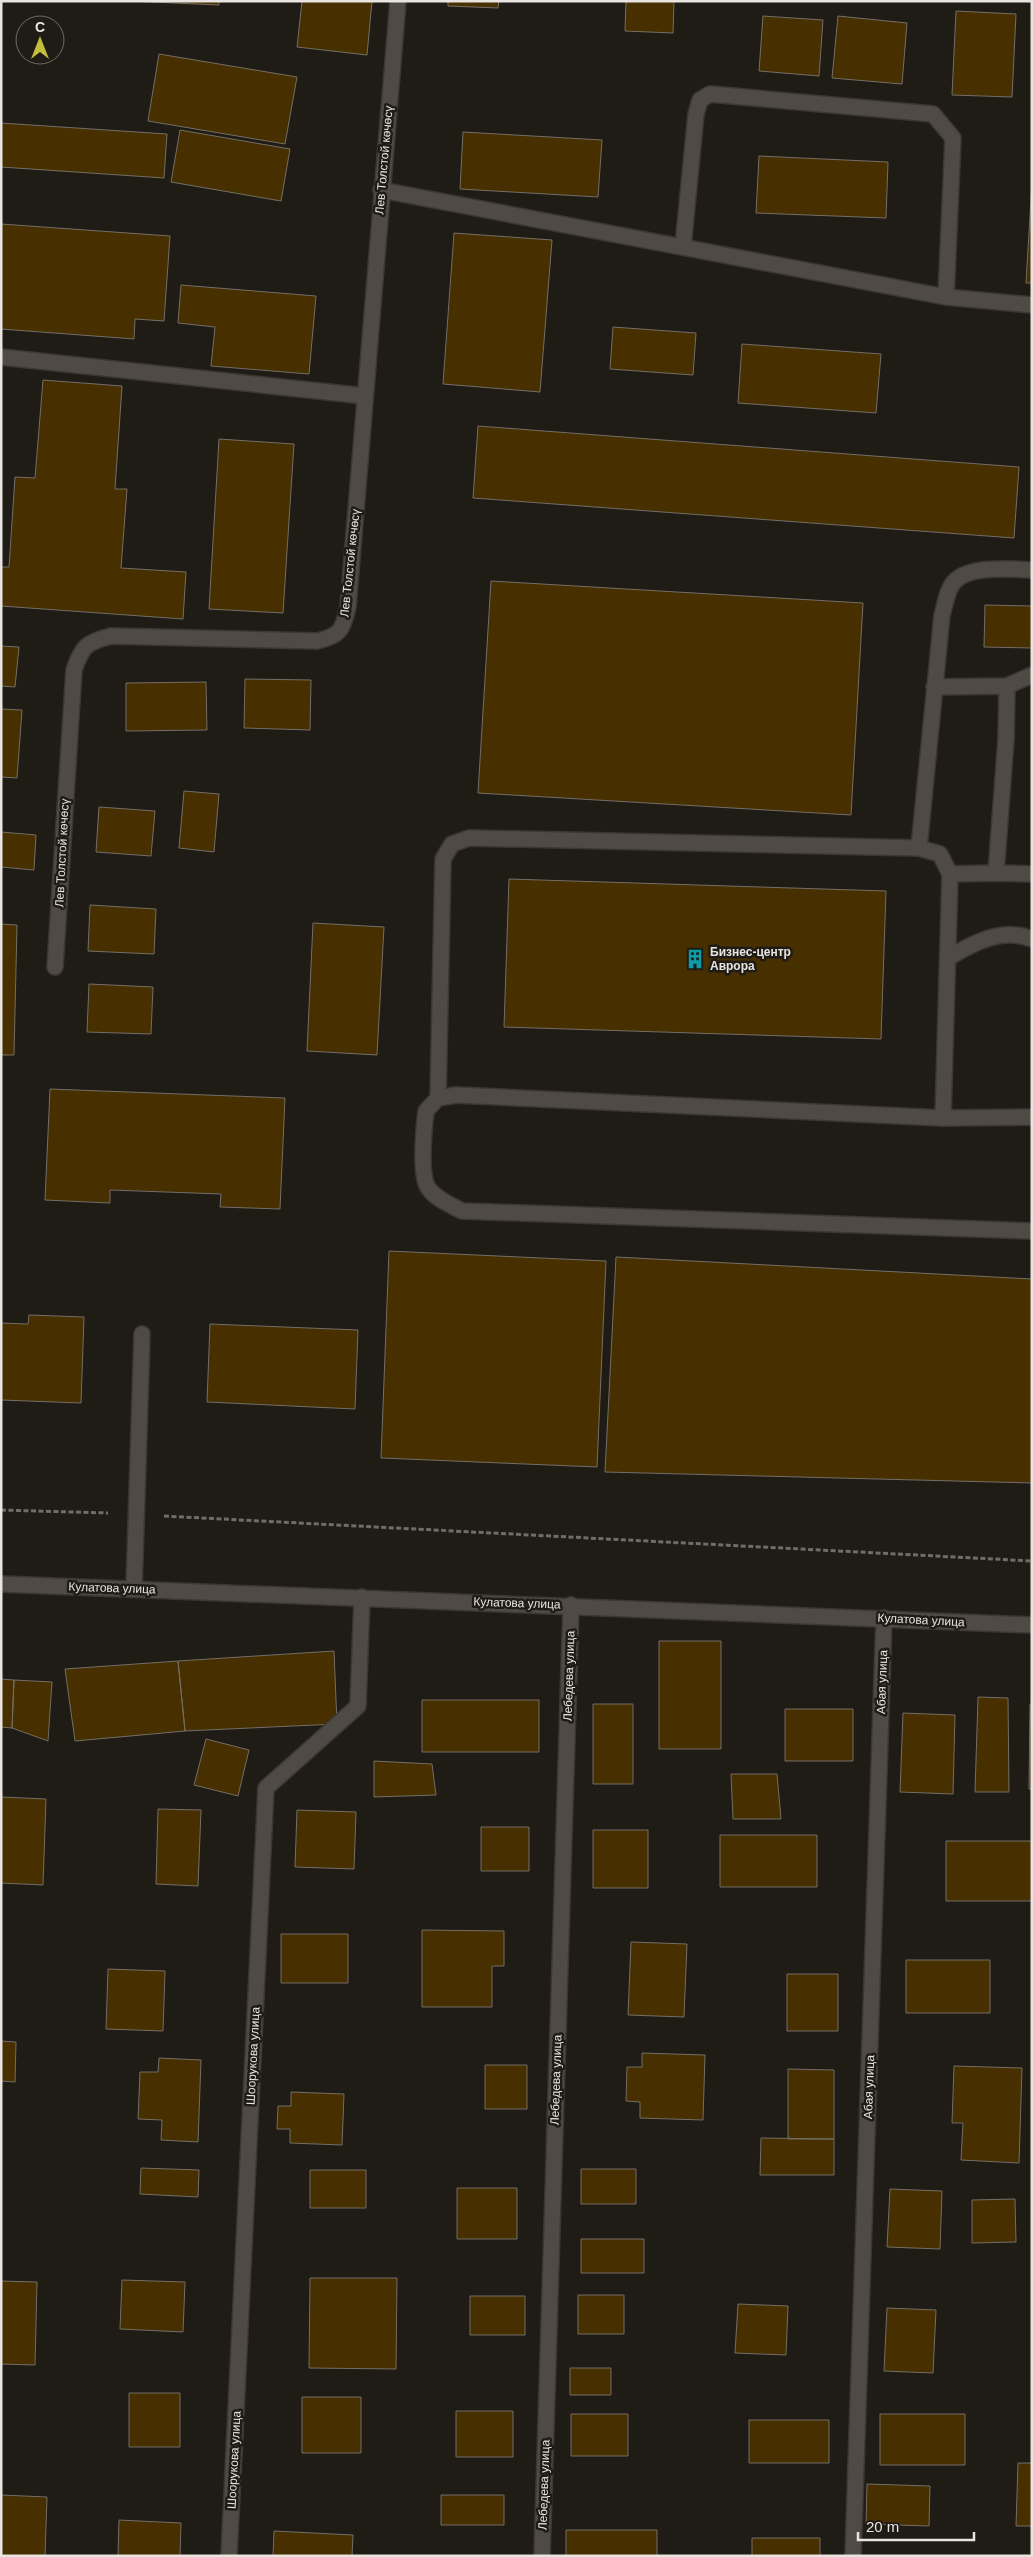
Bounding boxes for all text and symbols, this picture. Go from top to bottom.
north arrow [15,15,65,65]
text: С [35,19,45,35]
street label: Лев Толстой көчөсү [372,105,396,215]
street label: Лев Толстой көчөсү [337,508,363,618]
street label: Лев Толстой көчөсү [52,798,72,908]
place label: Бизнес-центр Аврора [710,945,791,973]
building icon: Бизнес-центр Аврора [684,948,706,970]
street label: Кулатова улица [68,1579,156,1597]
street label: Кулатова улица [473,1594,561,1612]
street label: Кулатова улица [877,1611,965,1629]
street label: Лебедева улица [560,1630,578,1721]
street label: Абая улица [874,1649,890,1714]
street label: Шоорукова улица [243,2006,263,2105]
street label: Лебедева улица [547,2034,565,2125]
street label: Абая улица [861,2054,877,2119]
street label: Шоорукова улица [224,2410,244,2509]
street label: Лебедева улица [535,2439,553,2530]
scale bar [858,2510,974,2542]
text: 20 m [866,2518,899,2535]

